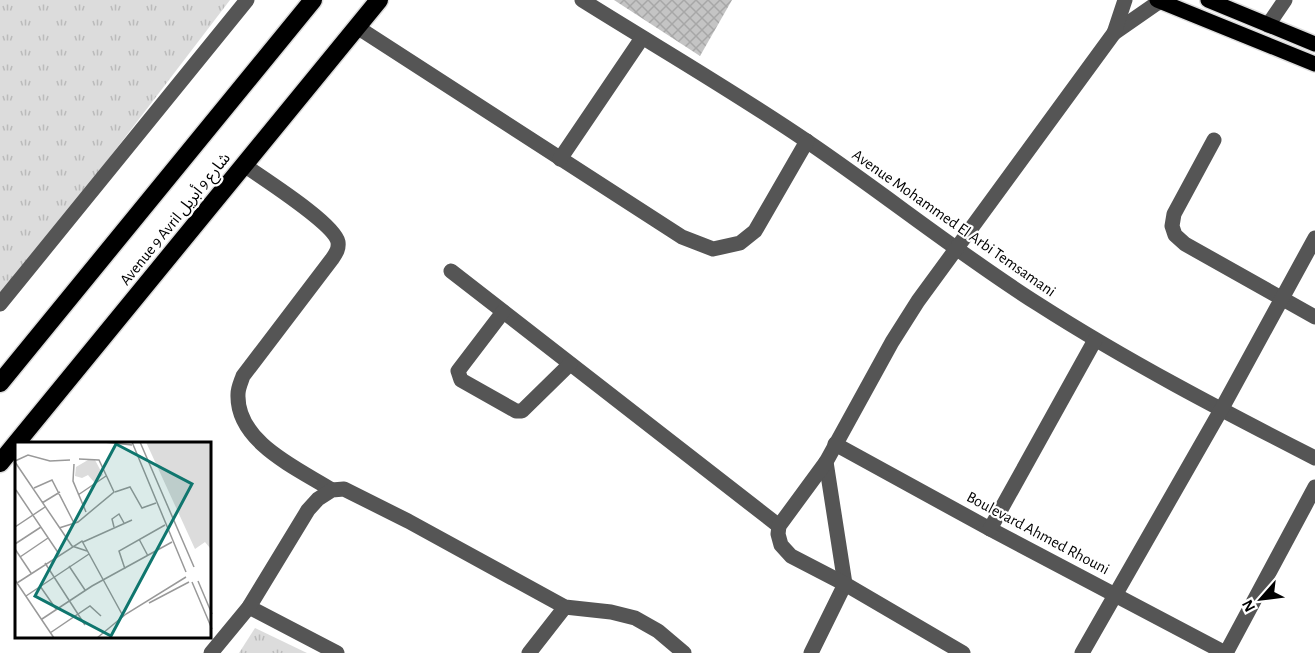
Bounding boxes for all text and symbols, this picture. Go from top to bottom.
street label: Avenue Mohammed El Arbi Temsamani [849,146,1059,300]
street label: Avenue 9 Avril شارع 9 أبريل [115,149,236,291]
inset map [15,442,212,638]
street label: Boulevard Ahmed Rhouni [964,489,1112,577]
north arrow [1231,569,1291,629]
text: N [1239,597,1258,614]

